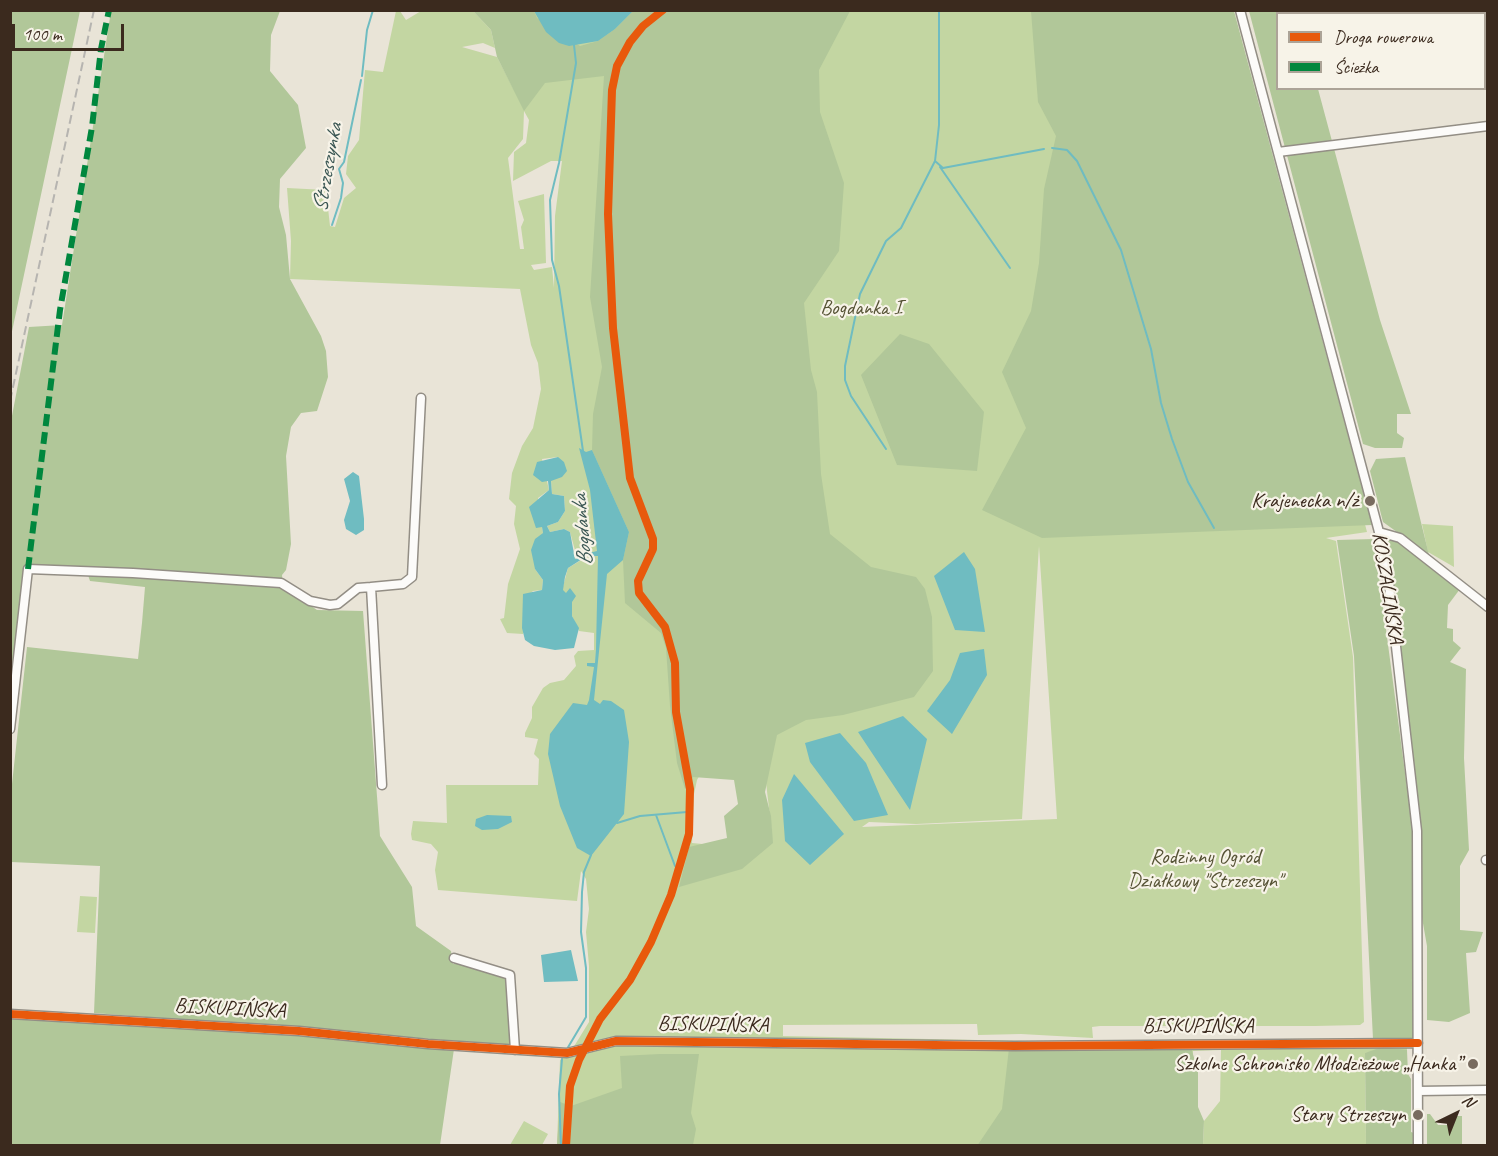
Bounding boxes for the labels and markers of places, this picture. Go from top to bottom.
place label: Krajenecka n/ż [1251,488,1358,514]
marker: Krajenecka n/ż [1363,494,1377,508]
place label: Szkolne Schronisko Młodzieżowe „Hanka” [1174,1051,1461,1077]
marker: Szkolne Schronisko Młodzieżowe „Hanka” [1466,1057,1480,1071]
place label: Stary Strzeszyn [1290,1102,1406,1128]
marker: Stary Strzeszyn [1411,1108,1425,1122]

